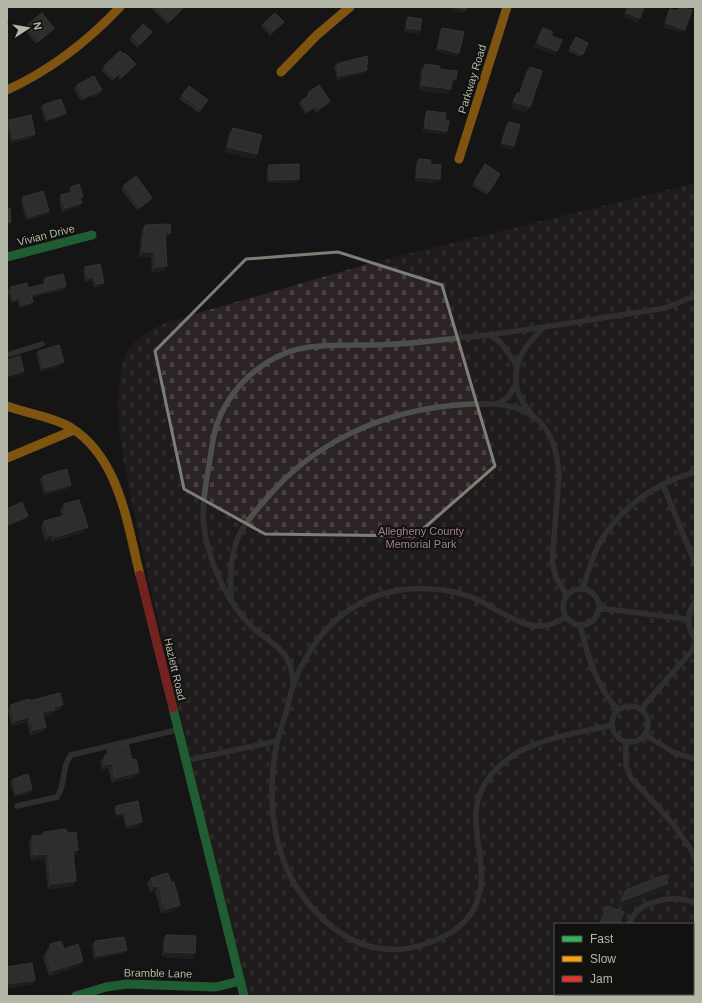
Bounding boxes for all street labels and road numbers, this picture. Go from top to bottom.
street label: Parkway Road [456,43,488,115]
street label: Vivian Drive [16,222,76,248]
street label: Hazlett Road [162,637,188,701]
street label: Bramble Lane [124,966,192,980]

